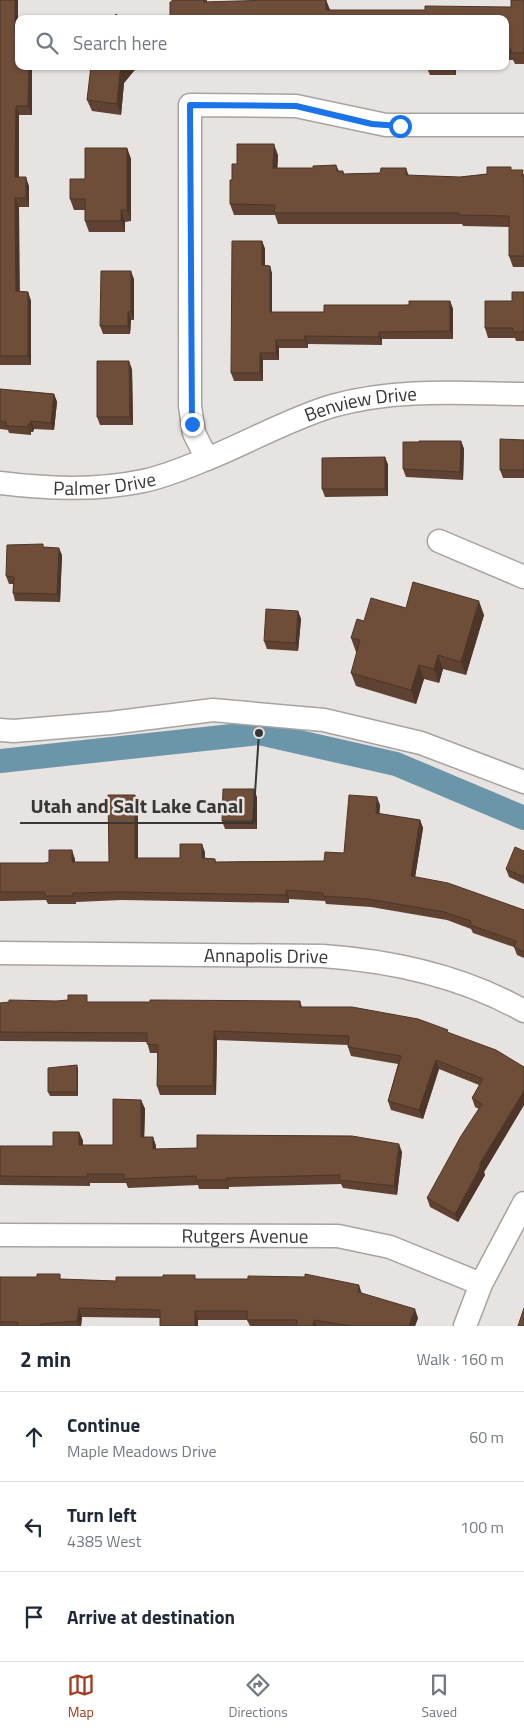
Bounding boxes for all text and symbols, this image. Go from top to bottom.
search box [15,15,509,70]
text: Search here [73,28,167,57]
icon: search [33,29,61,57]
route start [389,115,412,138]
street label: Benview Drive [300,378,418,429]
route end [181,413,204,436]
street label: Palmer Drive [53,464,159,502]
callout: Utah and Salt Lake Canal [20,788,253,823]
text: Utah and Salt Lake Canal [30,790,244,821]
street label: Annapolis Drive [204,940,329,970]
street label: Rutgers Avenue [182,1221,308,1250]
text: 2 min [20,1343,71,1375]
text: Walk · 160 m [416,1347,504,1371]
text: Continue [67,1410,140,1439]
icon: ahead [20,1423,48,1451]
text: 60 m [469,1425,504,1449]
text: Maple Meadows Drive [67,1439,217,1463]
text: Turn left [67,1500,137,1529]
icon: left [20,1513,48,1541]
text: 100 m [460,1515,504,1539]
text: 4385 West [67,1529,141,1553]
text: Arrive at destination [67,1602,235,1631]
icon: arrive [20,1603,48,1631]
tab: Map [67,1671,95,1722]
tab: Directions [228,1671,288,1722]
tab: Saved [422,1671,457,1722]

